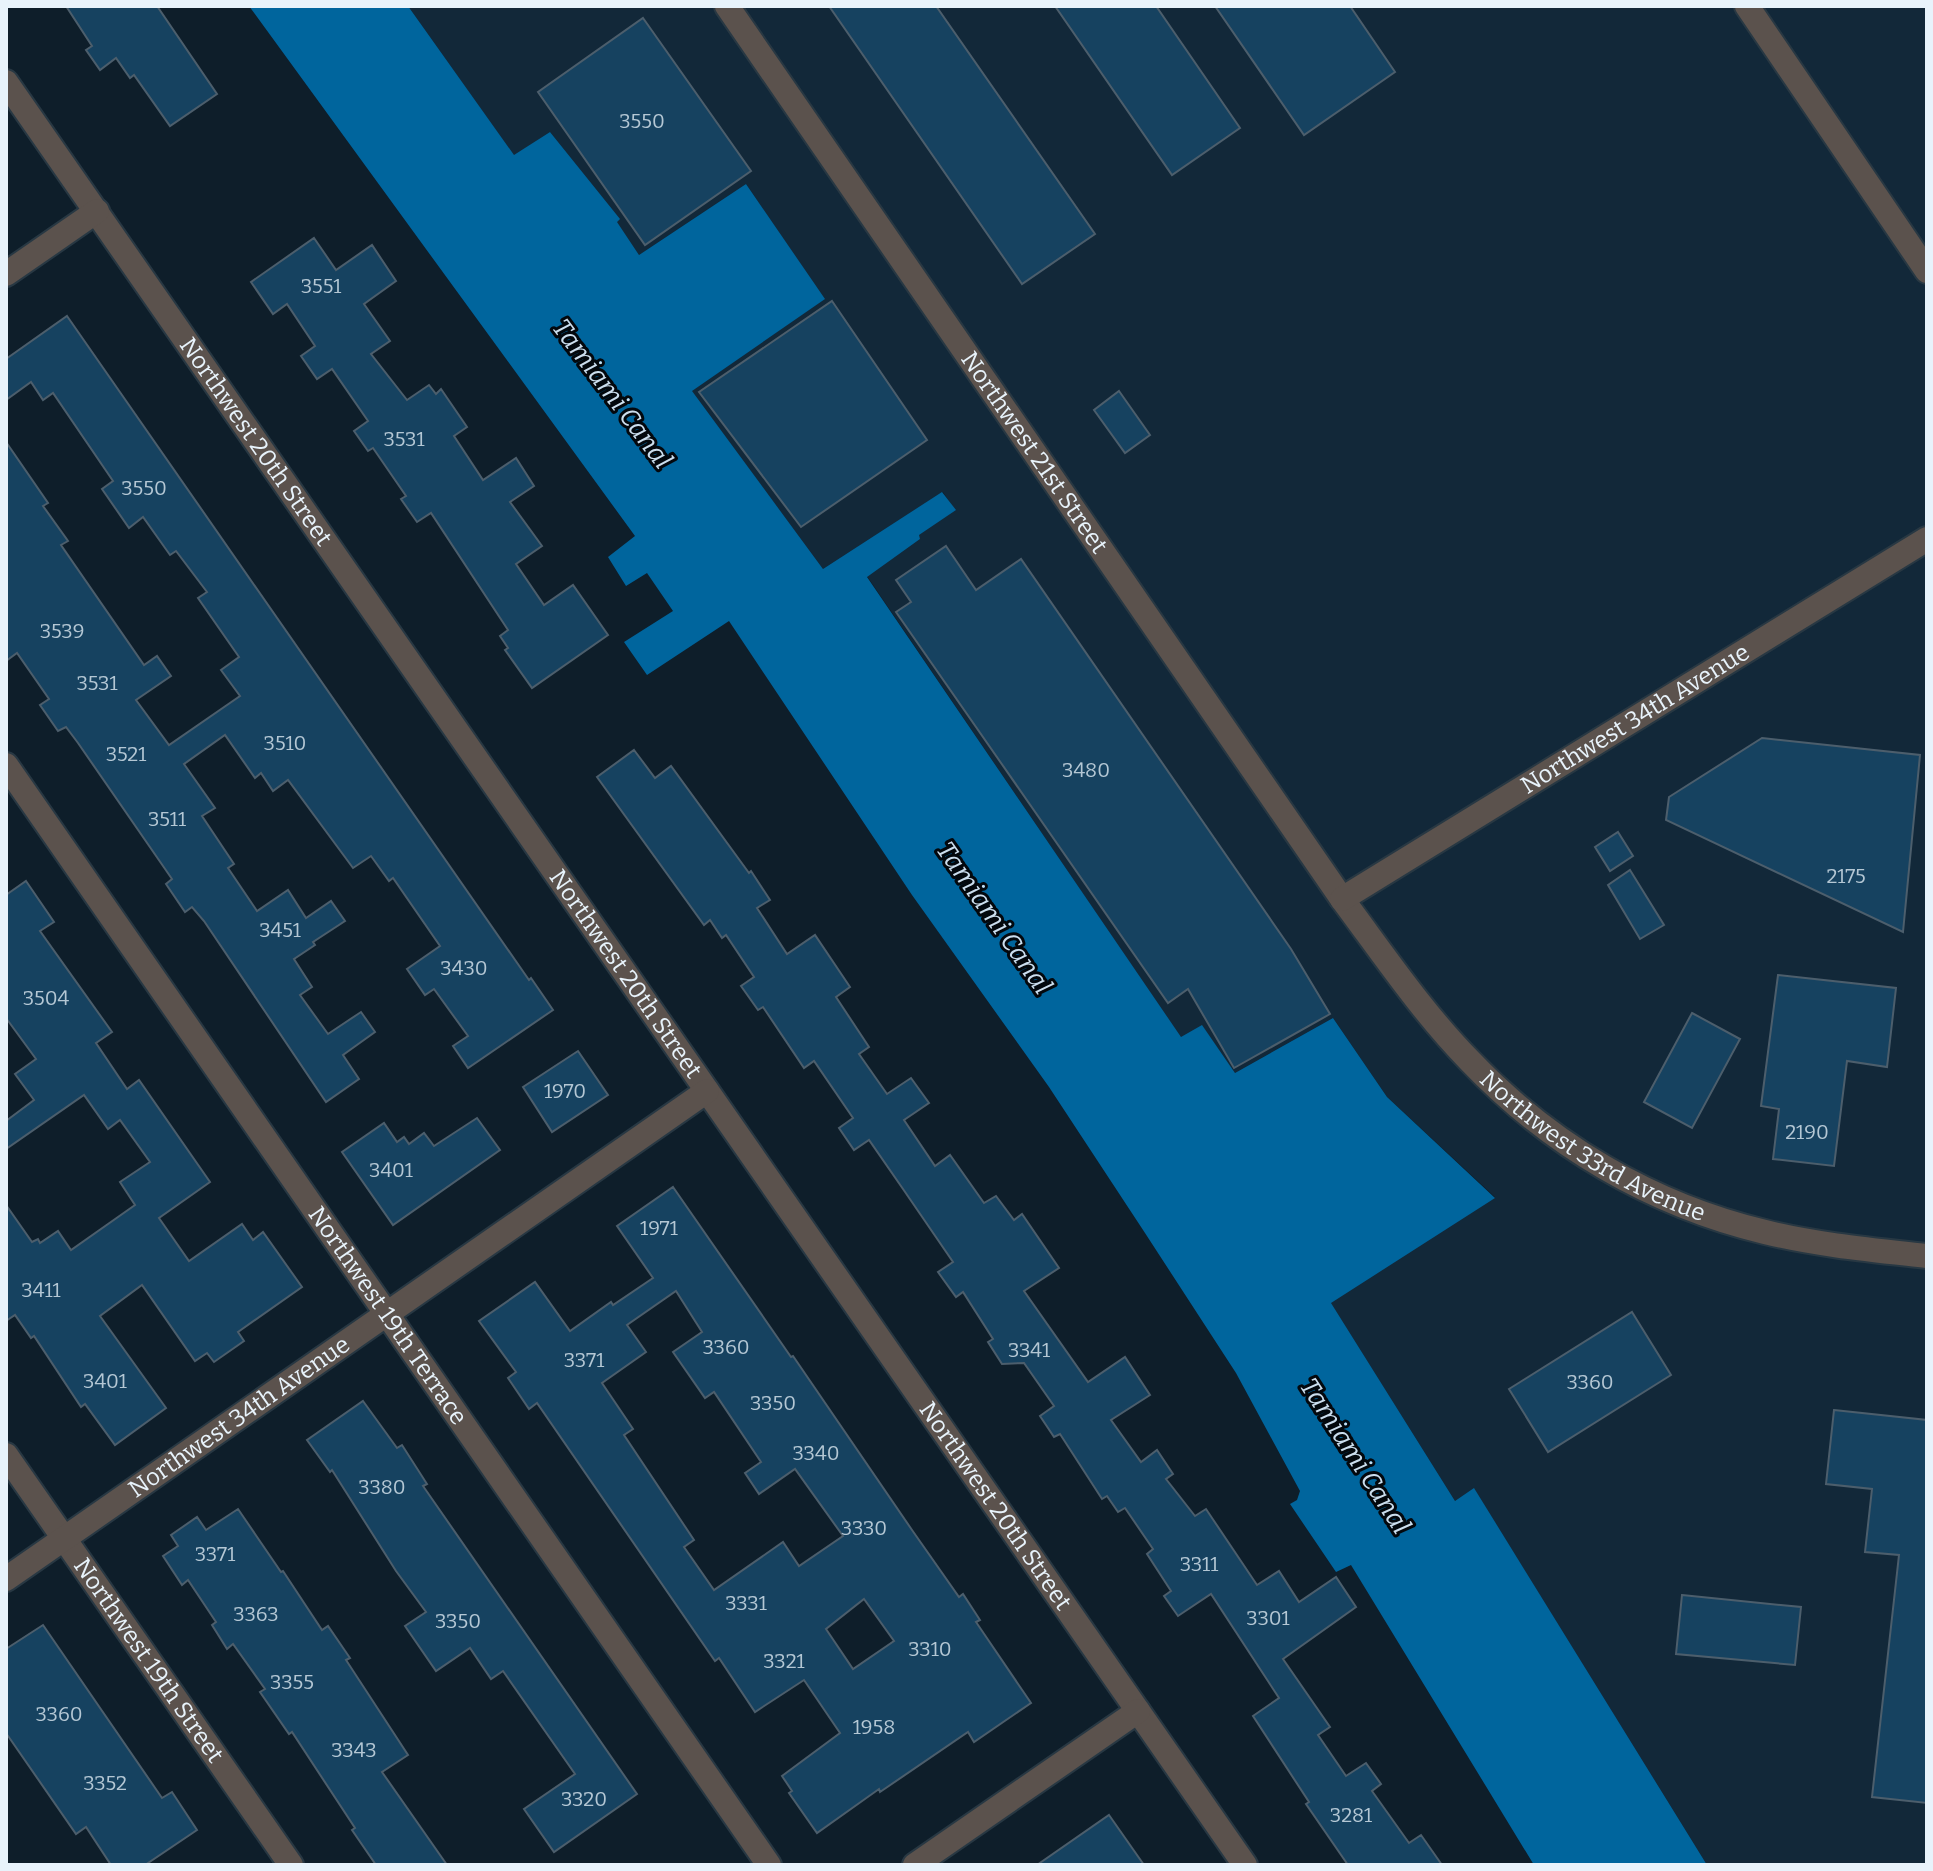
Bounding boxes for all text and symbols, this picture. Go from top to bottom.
house number: 3550 [619,109,665,133]
house number: 3551 [301,274,341,298]
water label: Tamiami Canal [546,313,678,475]
street label: Northwest 20th Street [174,332,338,551]
street label: Northwest 21st Street [955,346,1114,559]
house number: 3531 [383,427,425,451]
house number: 3550 [121,476,167,500]
house number: 3539 [40,619,84,643]
street label: Northwest 34th Avenue [1516,638,1754,800]
house number: 3531 [76,671,118,695]
house number: 3510 [264,731,306,755]
house number: 3521 [106,742,146,766]
house number: 3480 [1062,758,1110,782]
house number: 3511 [148,807,186,831]
water label: Tamiami Canal [930,836,1058,1000]
street label: Northwest 20th Street [544,864,708,1084]
house number: 2175 [1826,864,1866,888]
house number: 3451 [259,918,301,942]
house number: 3430 [440,956,488,980]
house number: 3504 [23,986,70,1010]
street label: Northwest 33rd Avenue [1474,1065,1709,1227]
house number: 1970 [544,1079,586,1103]
house number: 2190 [1785,1120,1829,1144]
house number: 3401 [369,1158,413,1182]
street label: Northwest 19th Terrace [303,1201,473,1430]
house number: 1971 [640,1216,678,1240]
house number: 3411 [21,1278,61,1302]
street label: Northwest 34th Avenue [123,1330,355,1503]
house number: 3360 [703,1335,750,1359]
house number: 3341 [1008,1338,1050,1362]
house number: 3371 [564,1348,604,1372]
house number: 3401 [83,1369,127,1393]
house number: 3360 [1567,1370,1614,1394]
water label: Tamiami Canal [1293,1372,1417,1540]
house number: 3350 [750,1391,796,1415]
street label: Northwest 20th Street [913,1396,1078,1616]
house number: 3340 [793,1441,839,1465]
house number: 3380 [358,1475,406,1499]
house number: 3330 [841,1516,887,1540]
house number: 3371 [195,1542,235,1566]
house number: 3311 [1180,1552,1218,1576]
street label: Northwest 19th Street [68,1553,230,1768]
house number: 3331 [725,1591,767,1615]
house number: 3363 [233,1602,279,1626]
house number: 3301 [1246,1606,1290,1630]
house number: 3350 [435,1609,481,1633]
house number: 3310 [908,1637,952,1661]
house number: 3321 [763,1649,805,1673]
house number: 3355 [270,1670,314,1694]
house number: 3360 [36,1702,83,1726]
house number: 1958 [853,1715,895,1739]
house number: 3343 [331,1738,377,1762]
house number: 3352 [83,1771,127,1795]
house number: 3320 [561,1787,607,1811]
house number: 3281 [1330,1803,1372,1827]

